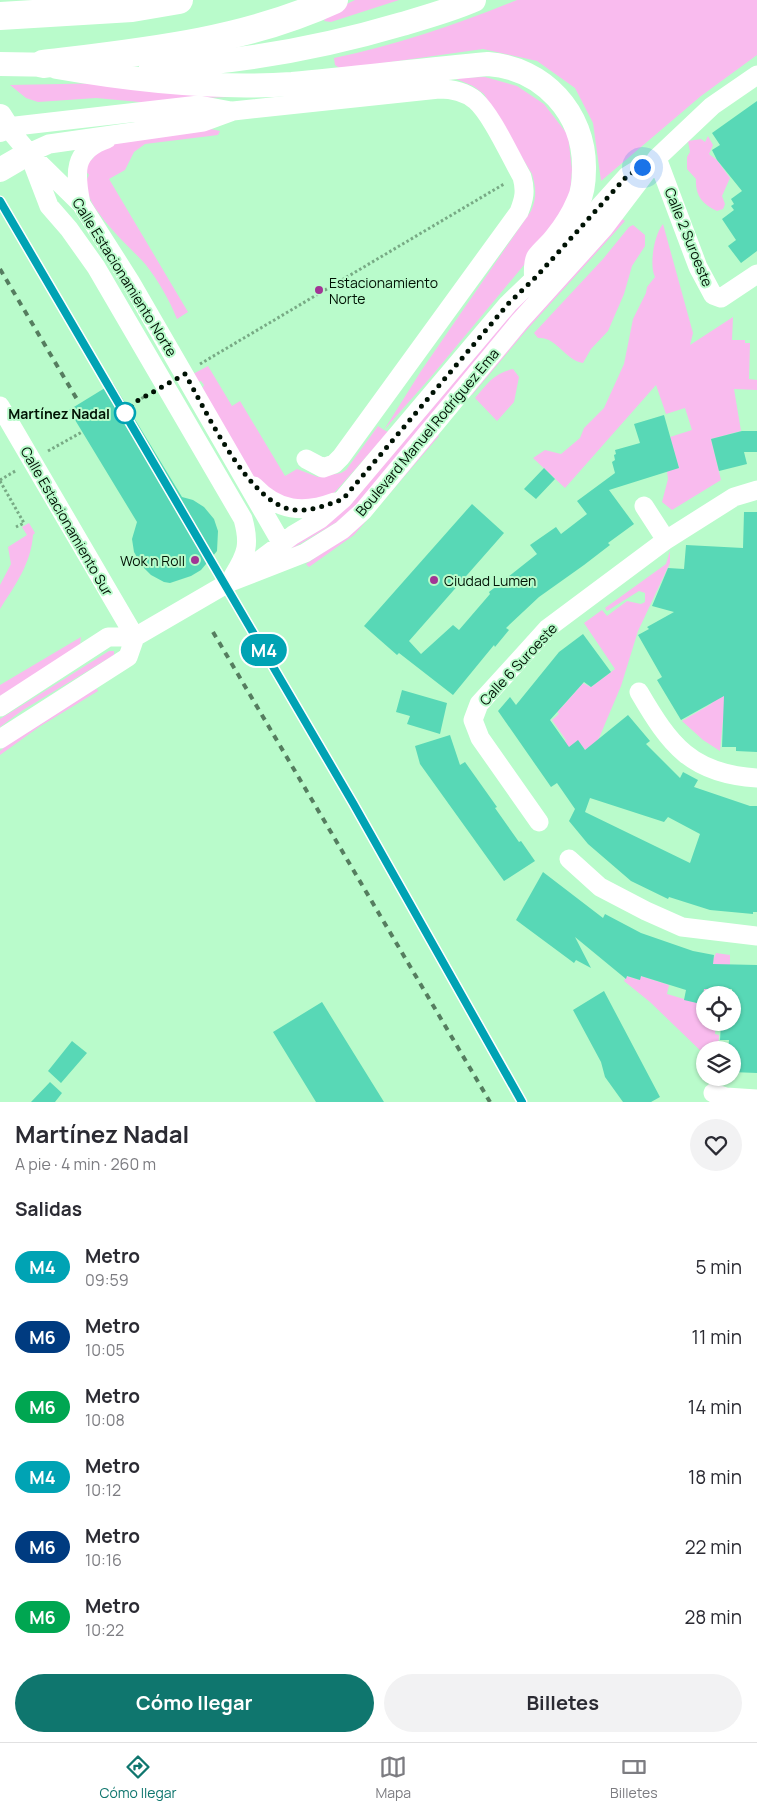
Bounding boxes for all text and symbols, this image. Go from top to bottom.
your location [630,155,655,180]
street label: Calle 2 Suroeste [660,185,718,289]
street label: Calle Estacionamiento Norte [68,194,182,360]
place label: Estacionamiento Norte [329,273,438,308]
marker: Estacionamiento Norte [313,284,325,296]
street label: Boulevard Manuel Rodríguez Ema [351,344,503,520]
marker: Martínez Nadal [114,402,136,424]
place label: Martínez Nadal [8,404,110,423]
street label: Calle Estacionamiento Sur [17,443,117,599]
place label: Wok n Roll [120,551,185,570]
marker: Wok n Roll [189,554,201,566]
place label: Ciudad Lumen [444,571,536,590]
marker: Ciudad Lumen [428,574,440,586]
street label: Calle 6 Suroeste [475,619,561,709]
line badge: M4 [242,634,286,666]
text: M4 [251,638,277,662]
map controls [696,986,741,1086]
button: locate [696,986,741,1031]
button: layers [696,1041,741,1086]
text: Martínez Nadal [15,1117,189,1150]
button: heart [690,1119,742,1171]
text: A pie · 4 min · 260 m [15,1153,156,1175]
text: Salidas [15,1196,82,1222]
text: Metro [85,1243,140,1269]
text: 5 min [695,1254,742,1280]
text: M4 [29,1255,56,1279]
text: 09:59 [85,1269,129,1291]
text: Metro [85,1313,140,1339]
text: 11 min [692,1324,742,1350]
text: M6 [29,1325,56,1349]
text: 10:05 [85,1339,125,1361]
text: Metro [85,1383,140,1409]
text: 14 min [688,1394,742,1420]
text: M6 [29,1395,56,1419]
text: 10:08 [85,1409,125,1431]
text: Metro [85,1453,140,1479]
text: 18 min [688,1464,742,1490]
text: M4 [29,1465,56,1489]
text: 10:12 [85,1479,121,1501]
text: Metro [85,1523,140,1549]
text: 22 min [685,1534,742,1560]
text: M6 [29,1535,56,1559]
text: 10:16 [85,1549,122,1571]
text: Metro [85,1593,140,1619]
text: 28 min [685,1604,742,1630]
text: M6 [29,1605,56,1629]
text: 10:22 [85,1619,124,1641]
button: Cómo llegar [15,1674,374,1732]
button: Billetes [384,1674,742,1732]
tab: Cómo llegar [99,1753,177,1802]
tab: Mapa [376,1753,411,1802]
tab: Billetes [610,1753,658,1802]

